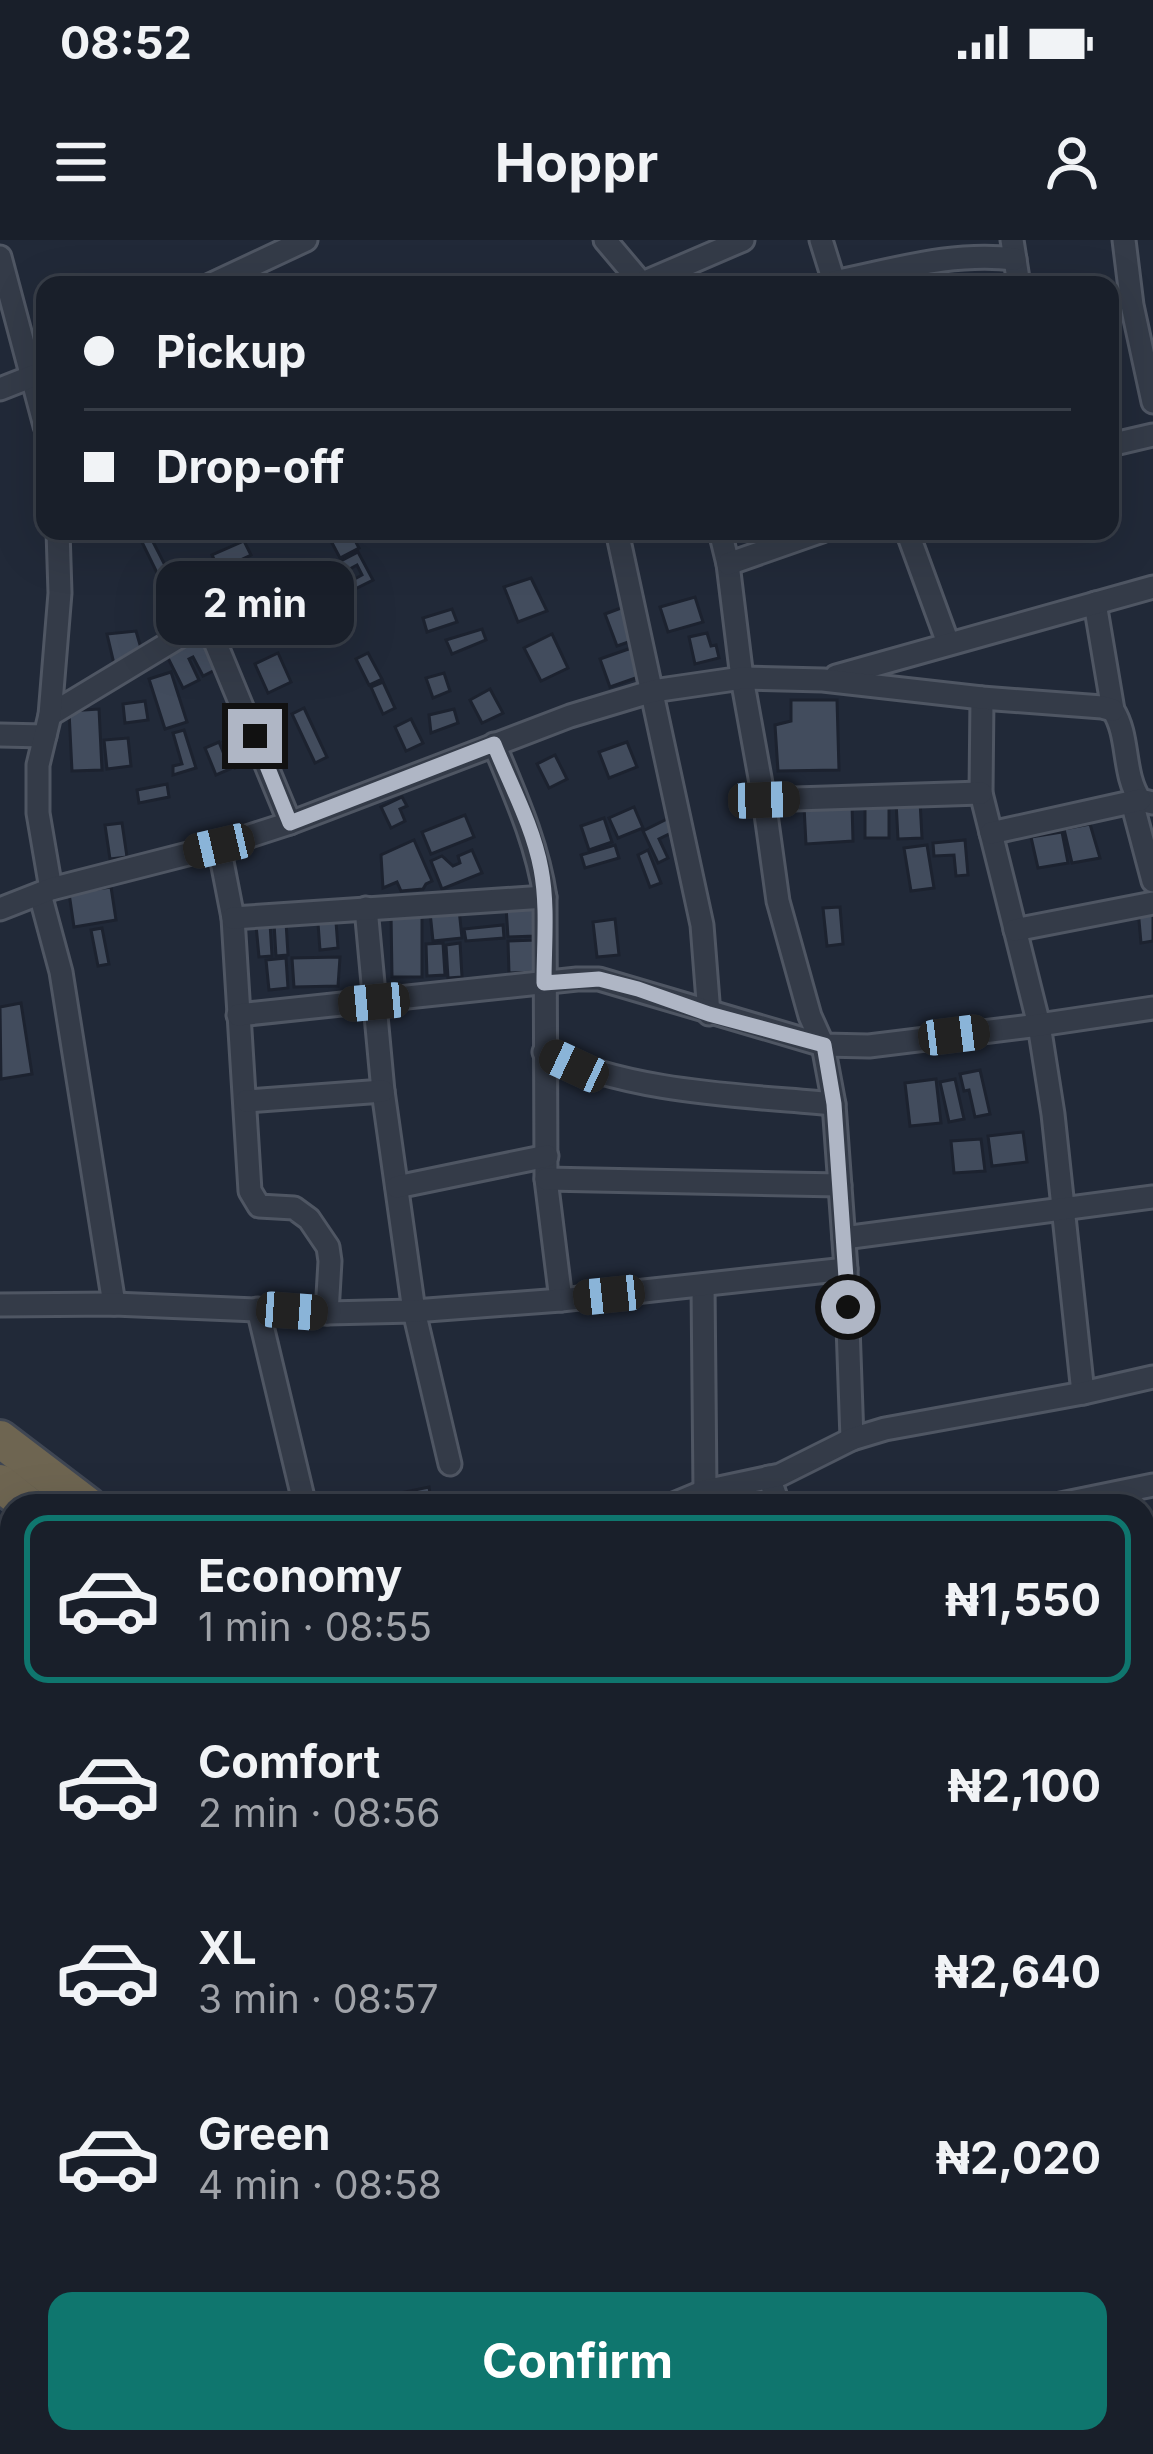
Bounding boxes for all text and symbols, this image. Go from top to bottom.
text: 08:52 [60,15,192,70]
icon: menu [48,129,114,195]
icon: person [1039,129,1105,195]
text: Hoppr [495,130,658,195]
text: Pickup [156,324,306,379]
text: Drop-off [156,439,344,494]
callout: 2 min [156,562,354,646]
text: 2 min [203,579,307,626]
route end [228,709,282,763]
car [727,781,801,819]
car [180,820,258,872]
car [337,981,411,1023]
car [916,1013,992,1057]
car [534,1034,614,1098]
car [571,1273,647,1317]
route start [821,1280,875,1334]
car [255,1291,329,1331]
icon: car [54,1545,162,1653]
text: Economy [198,1548,402,1603]
text: ₦1,550 [945,1572,1101,1627]
text: 1 min · 08:55 [198,1603,432,1650]
icon: car [54,1731,162,1839]
text: Comfort [198,1734,380,1789]
text: ₦2,100 [948,1758,1101,1813]
text: 2 min · 08:56 [198,1789,440,1836]
icon: car [54,1917,162,2025]
text: XL [198,1920,257,1975]
text: ₦2,640 [935,1944,1101,1999]
text: 3 min · 08:57 [198,1975,439,2022]
icon: car [54,2103,162,2211]
text: Green [198,2106,331,2161]
text: ₦2,020 [936,2130,1101,2185]
text: 4 min · 08:58 [198,2161,442,2208]
button: Confirm [48,2292,1107,2430]

